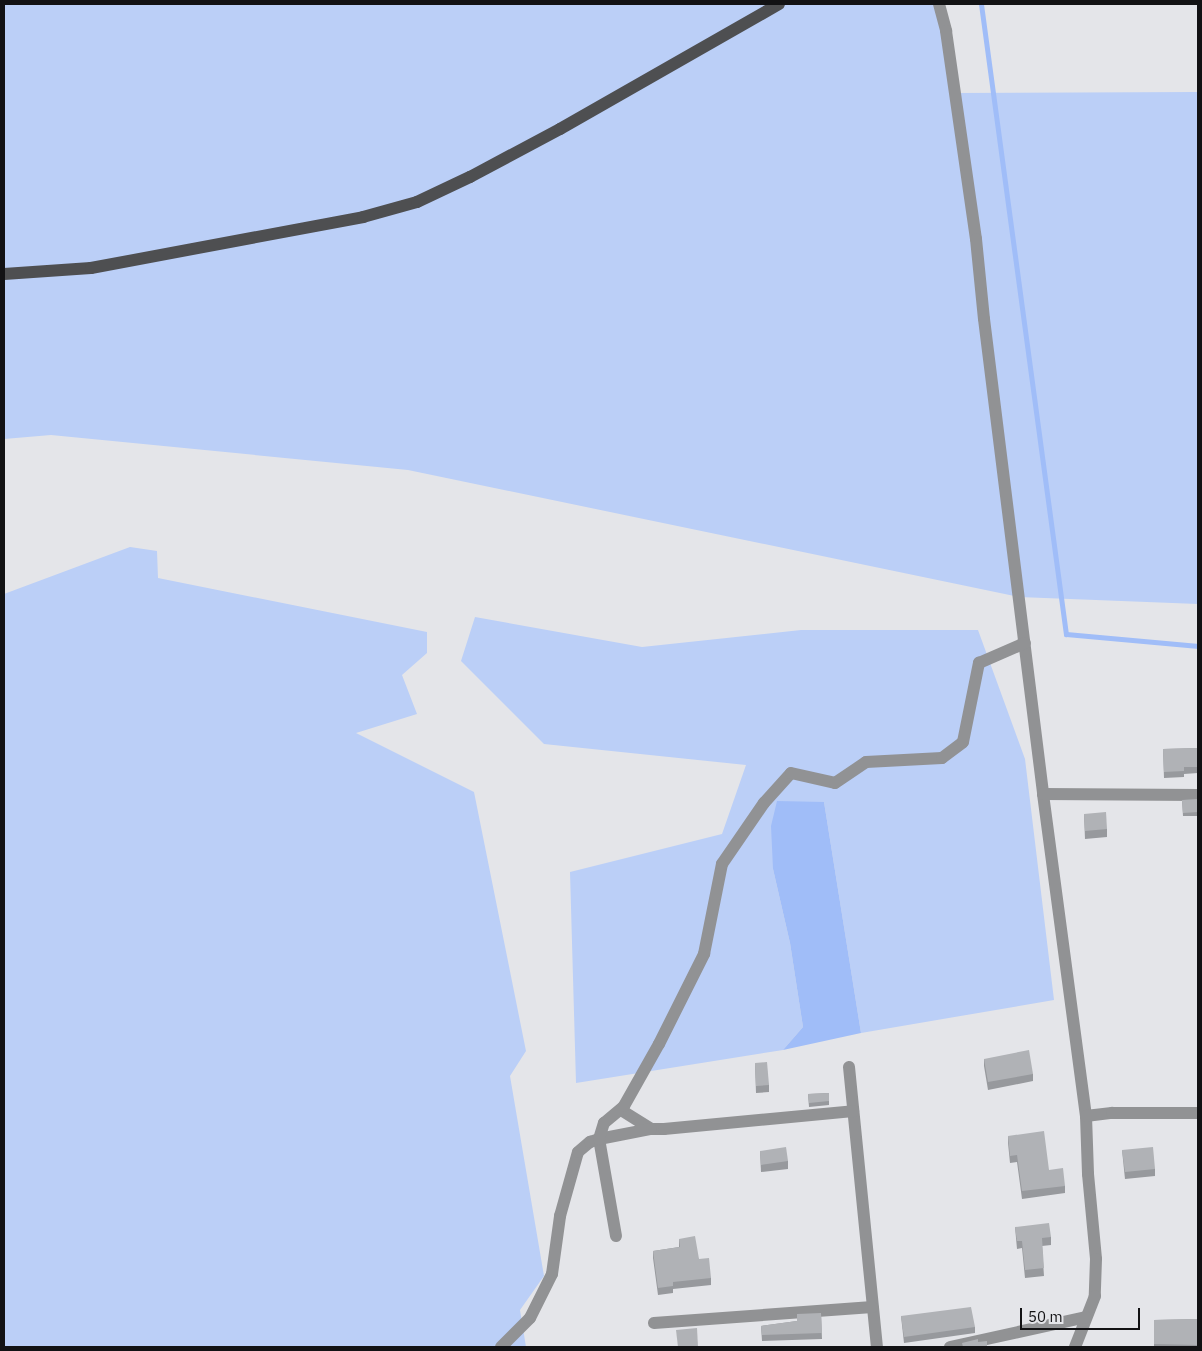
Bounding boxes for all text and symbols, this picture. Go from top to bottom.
scale bar [1022,1298,1142,1330]
text: 50 m [1028,1307,1063,1326]

